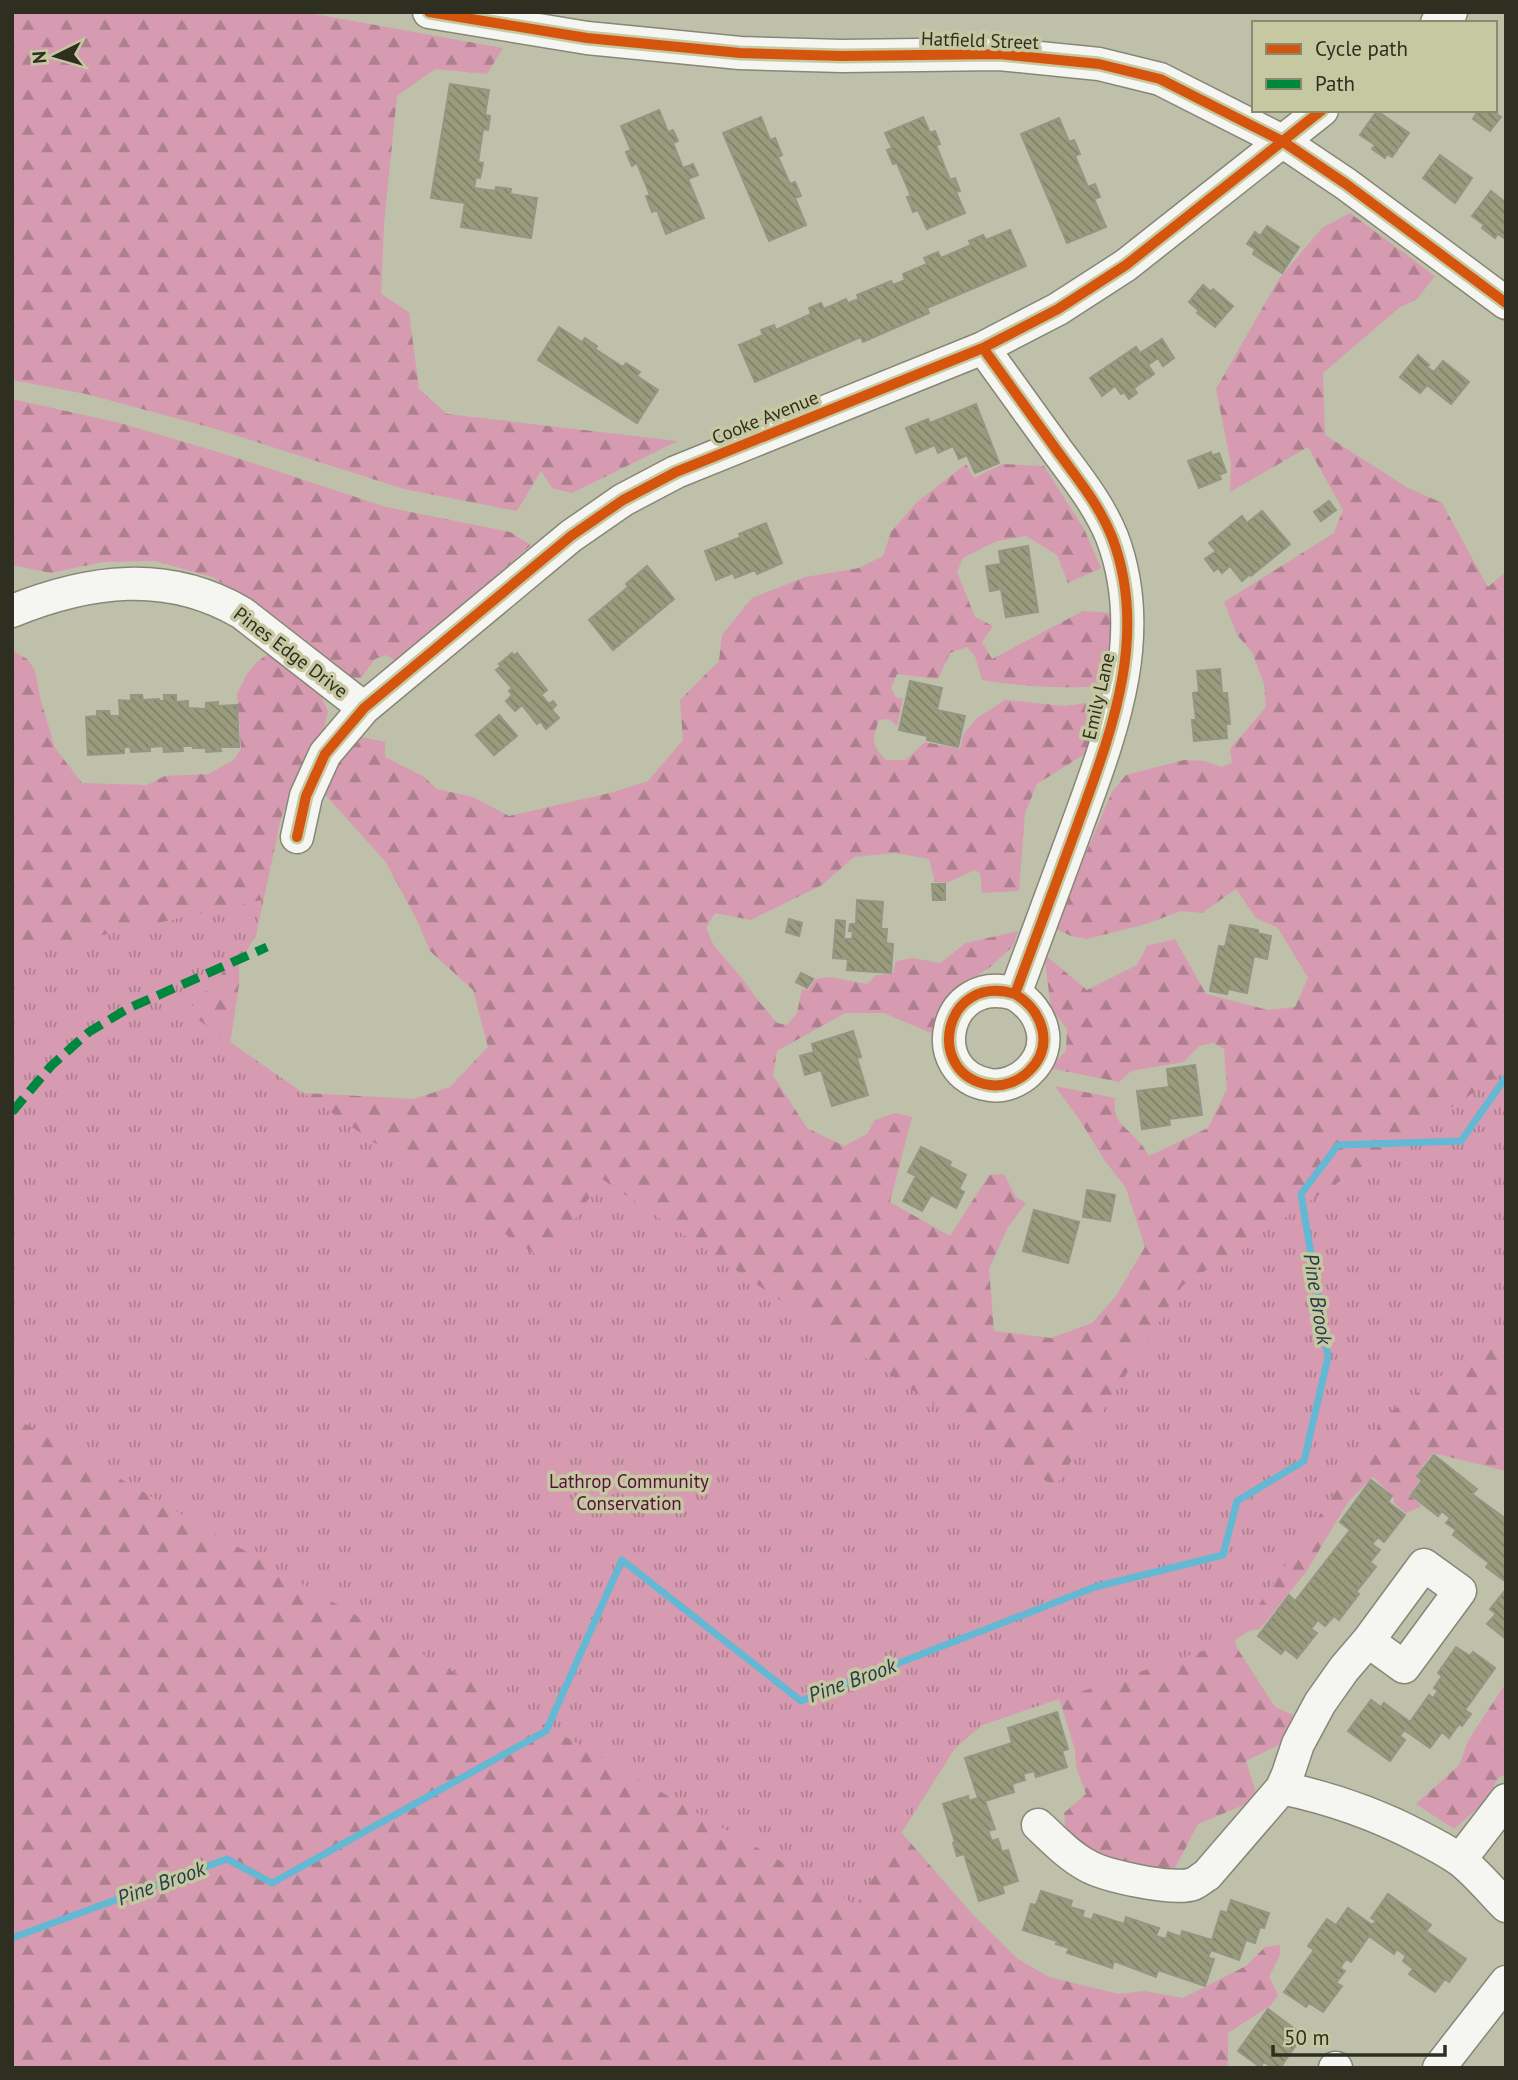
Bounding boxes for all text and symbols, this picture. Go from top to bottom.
north arrow [21,21,91,91]
legend [1252,21,1497,112]
street label: Hatfield Street [921,26,1040,54]
text: Cycle path [1315,35,1408,62]
text: N [27,50,52,65]
text: Path [1315,70,1355,97]
street label: Cooke Avenue [708,385,822,449]
street label: Pines Edge Drive [229,601,353,703]
street label: Emily Lane [1076,650,1120,742]
water label: Pine Brook [1297,1252,1339,1348]
park label: Lathrop Community Conservation [549,1469,709,1515]
water label: Pine Brook [804,1651,901,1708]
water label: Pine Brook [113,1854,210,1911]
scale bar [1273,2014,1444,2058]
text: 50 m [1284,2024,1330,2051]

